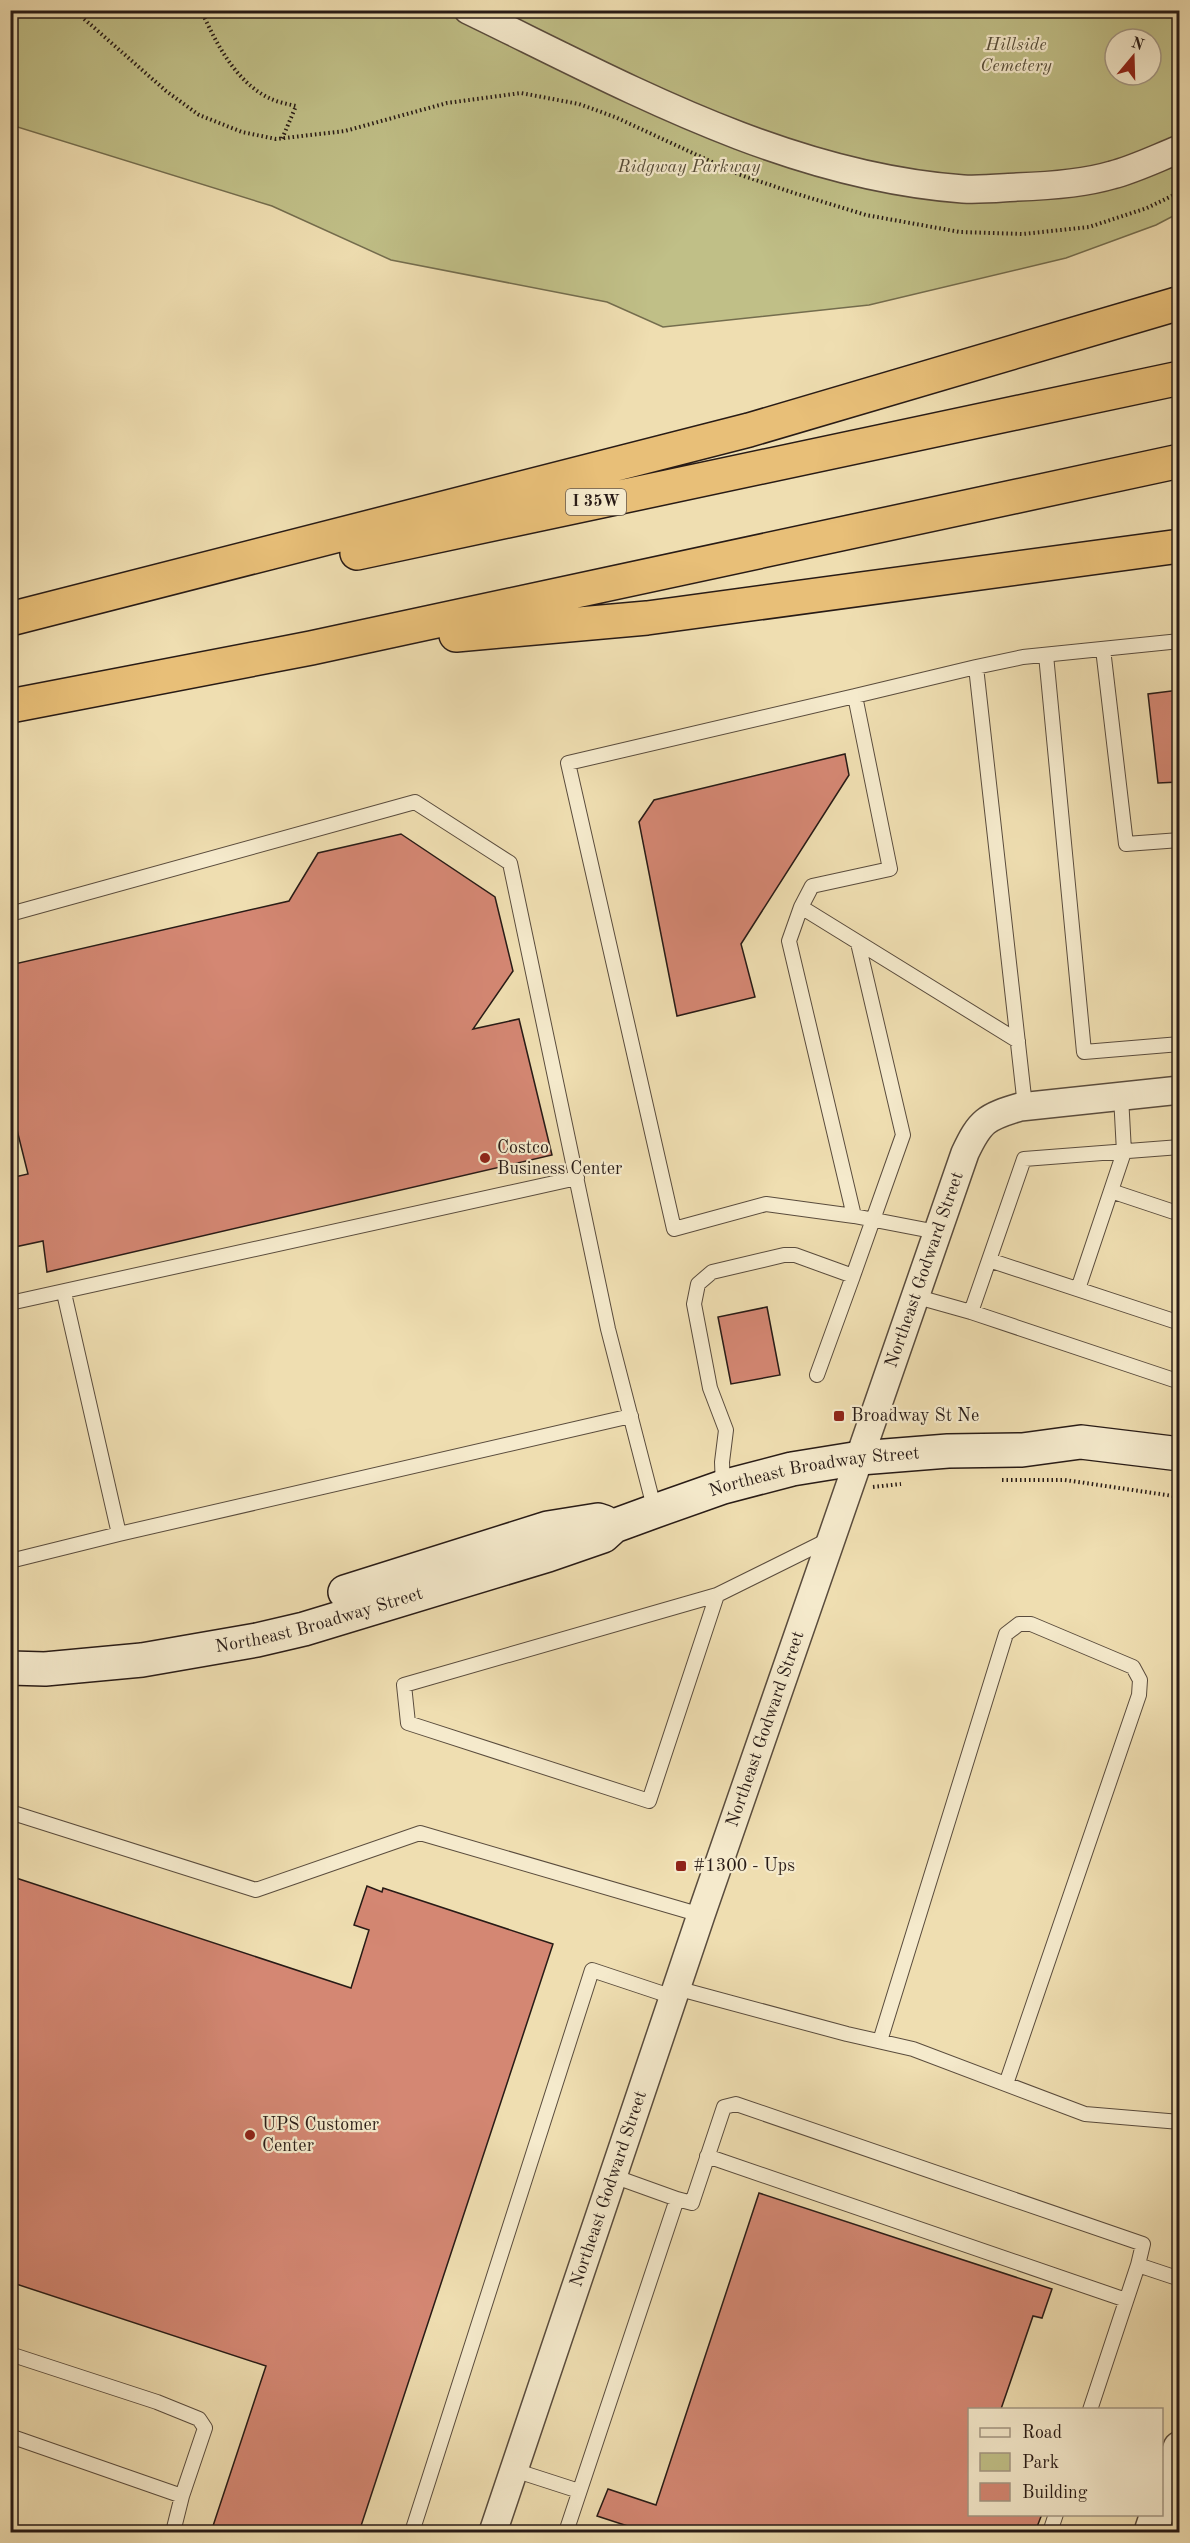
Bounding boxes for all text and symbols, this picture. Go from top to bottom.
north arrow [1103,27,1163,87]
text: N [1129,35,1146,55]
park label: Hillside Cemetery [980,36,1052,75]
park label: Ridgway Parkway [617,158,761,176]
road number: I 35W [566,489,626,515]
place label: Costco Business Center [497,1139,623,1178]
marker: Costco Business Center [478,1151,492,1165]
street label: Northeast Godward Street [882,1170,967,1370]
place label: Broadway St Ne [851,1407,979,1425]
marker: Broadway St Ne [832,1409,846,1423]
street label: Northeast Broadway Street [707,1444,920,1500]
street label: Northeast Broadway Street [214,1585,425,1656]
street label: Northeast Godward Street [723,1629,808,1829]
place label: #1300 - Ups [693,1857,795,1875]
marker: #1300 - Ups [674,1859,688,1873]
street label: Northeast Godward Street [567,2089,650,2289]
place label: UPS Customer Center [262,2116,380,2155]
marker: UPS Customer Center [243,2128,257,2142]
legend [968,2408,1163,2516]
text: Road [1022,2424,1062,2442]
text: Park [1022,2454,1059,2472]
text: Building [1022,2484,1088,2502]

